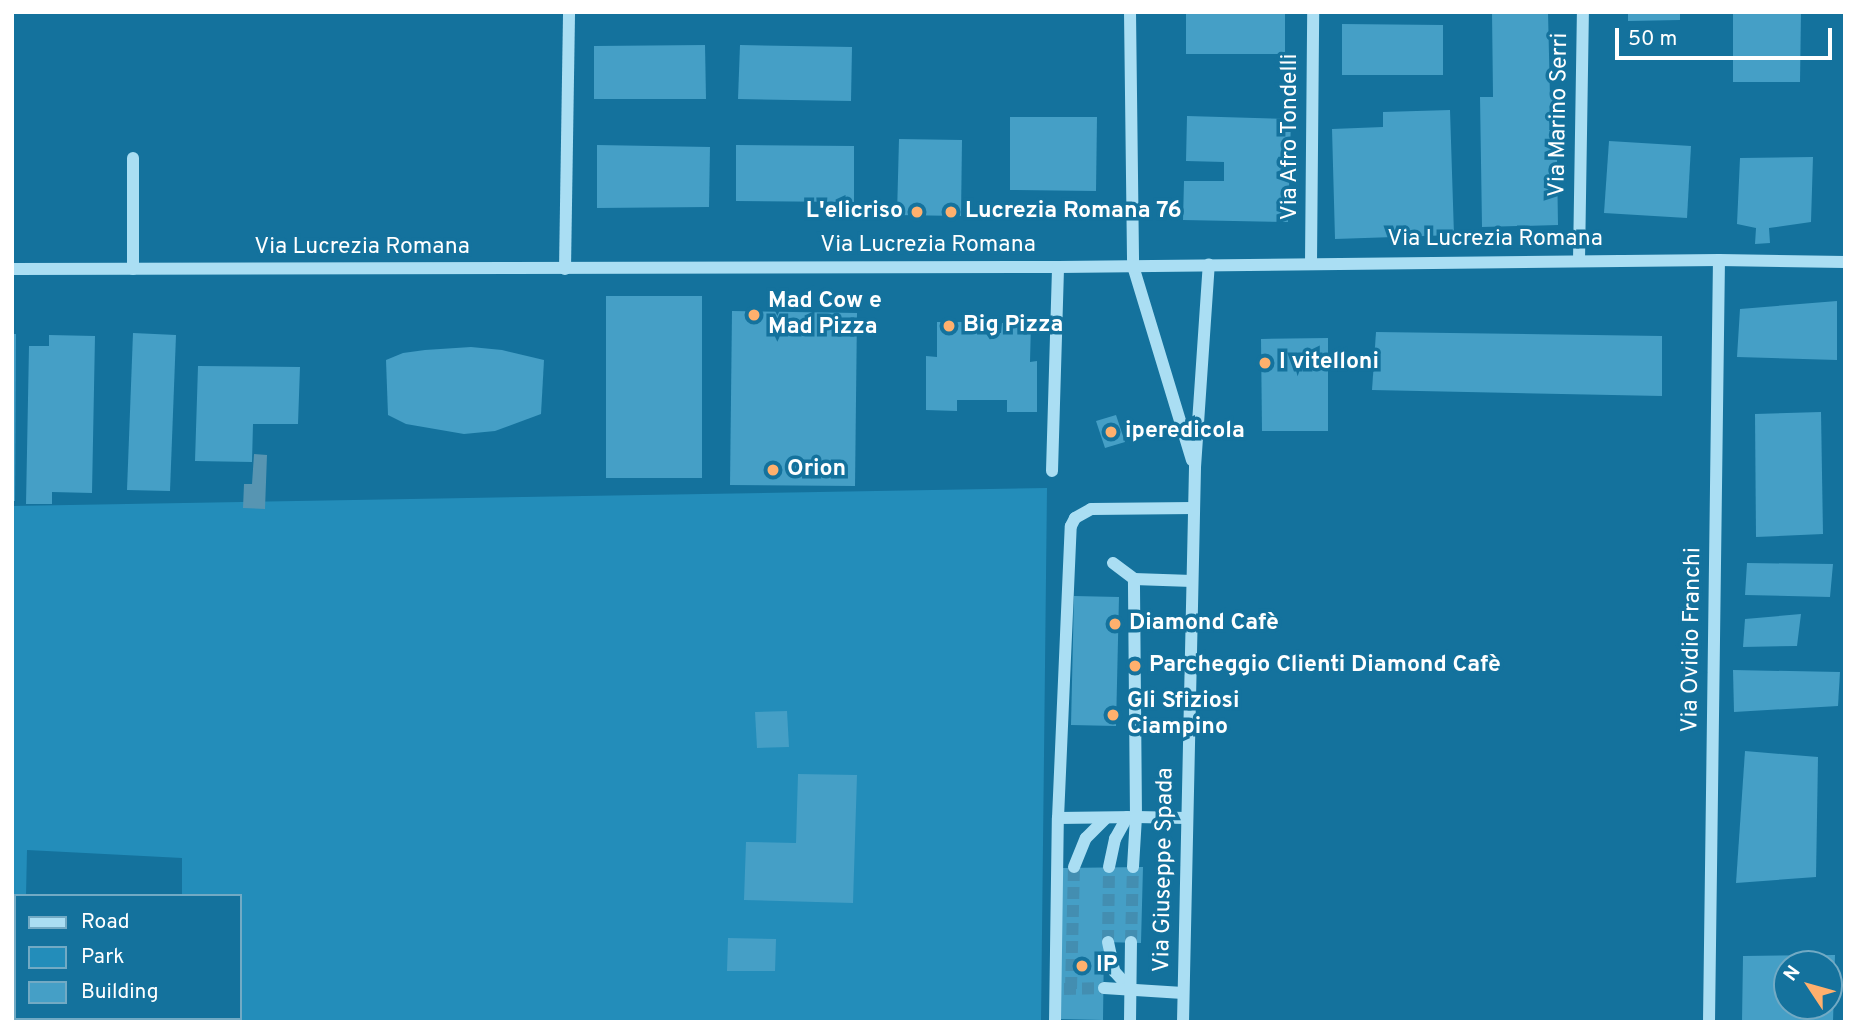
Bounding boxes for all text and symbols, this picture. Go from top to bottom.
scale bar [1619,14,1836,58]
text: 50 m [1628,26,1677,53]
street label: Via Marino Serri [1545,33,1575,197]
street label: Via Afro Tondelli [1277,53,1305,221]
place label: L'elicriso [806,198,903,226]
place label: Lucrezia Romana 76 [965,198,1182,226]
marker: L'elicriso [909,204,925,220]
marker: Lucrezia Romana 76 [943,204,959,220]
street label: Via Lucrezia Romana [1387,226,1603,254]
street label: Via Lucrezia Romana [820,232,1036,260]
street label: Via Lucrezia Romana [254,234,470,262]
place label: Mad Cow e Mad Pizza [768,288,882,342]
marker: Mad Cow e Mad Pizza [746,307,762,323]
place label: Big Pizza [963,312,1063,340]
marker: Big Pizza [941,318,957,334]
place label: I vitelloni [1279,349,1379,377]
marker: I vitelloni [1257,355,1273,371]
place label: iperedicola [1125,418,1245,446]
marker: iperedicola [1103,424,1119,440]
place label: Orion [787,456,846,484]
marker: Orion [765,462,781,478]
street label: Via Ovidio Franchi [1678,547,1708,733]
place label: Diamond Cafè [1129,610,1279,638]
marker: Diamond Cafè [1107,616,1123,632]
place label: Parcheggio Clienti Diamond Cafè [1149,652,1501,680]
marker: Parcheggio Clienti Diamond Cafè [1127,658,1143,674]
place label: Gli Sfiziosi Ciampino [1127,688,1239,742]
marker: Gli Sfiziosi Ciampino [1105,707,1121,723]
street label: Via Giuseppe Spada [1149,767,1181,973]
legend [14,894,242,1020]
text: Road [81,909,130,936]
text: Park [81,944,124,971]
north arrow [1773,950,1843,1020]
place label: IP [1096,952,1117,980]
marker: IP [1074,958,1090,974]
text: N [1779,961,1806,986]
text: Building [81,979,159,1006]

